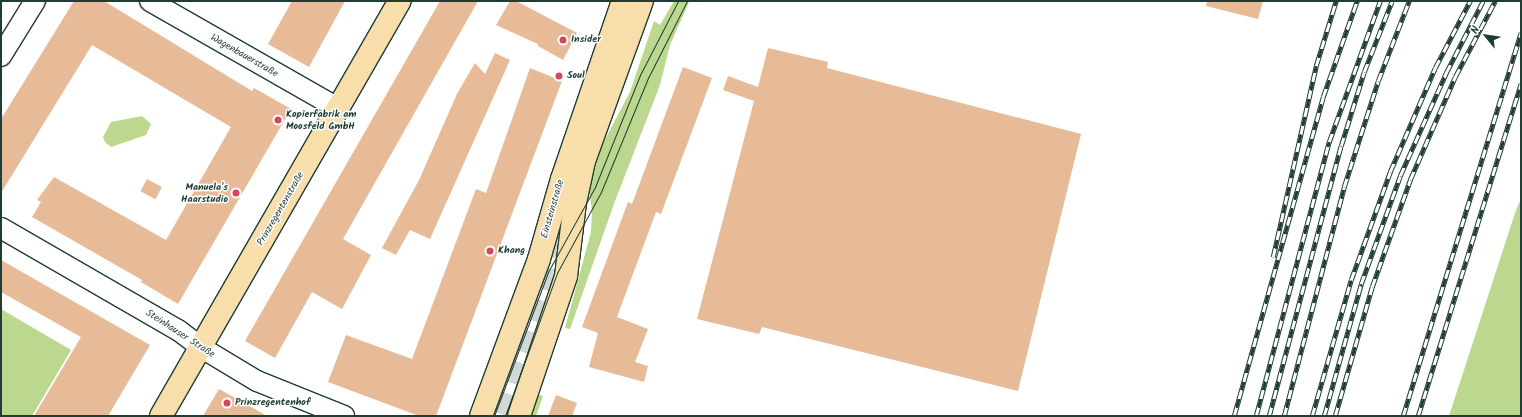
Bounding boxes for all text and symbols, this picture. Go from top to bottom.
north arrow [1466,16,1506,56]
text: N [1466,23,1485,38]
street label: Wagenbauerstraße [208,32,280,80]
place label: Insider [571,34,601,46]
marker: Insider [558,35,568,45]
place label: Soul [567,70,585,82]
marker: Soul [554,71,564,81]
place label: Kopierfabrik am Moosfeld GmbH [286,108,356,132]
marker: Kopierfabrik am Moosfeld GmbH [273,115,283,125]
street label: Prinzregentenstraße [255,170,307,248]
street label: Einsteinstraße [539,178,567,240]
place label: Manuela's Haarstudio [181,181,228,204]
marker: Manuela's Haarstudio [231,188,241,198]
place label: Khang [498,245,525,257]
marker: Khang [485,246,495,256]
street label: Steinhauser Straße [143,307,217,361]
place label: Prinzregentenhof [235,397,310,409]
marker: Prinzregentenhof [222,398,232,408]

